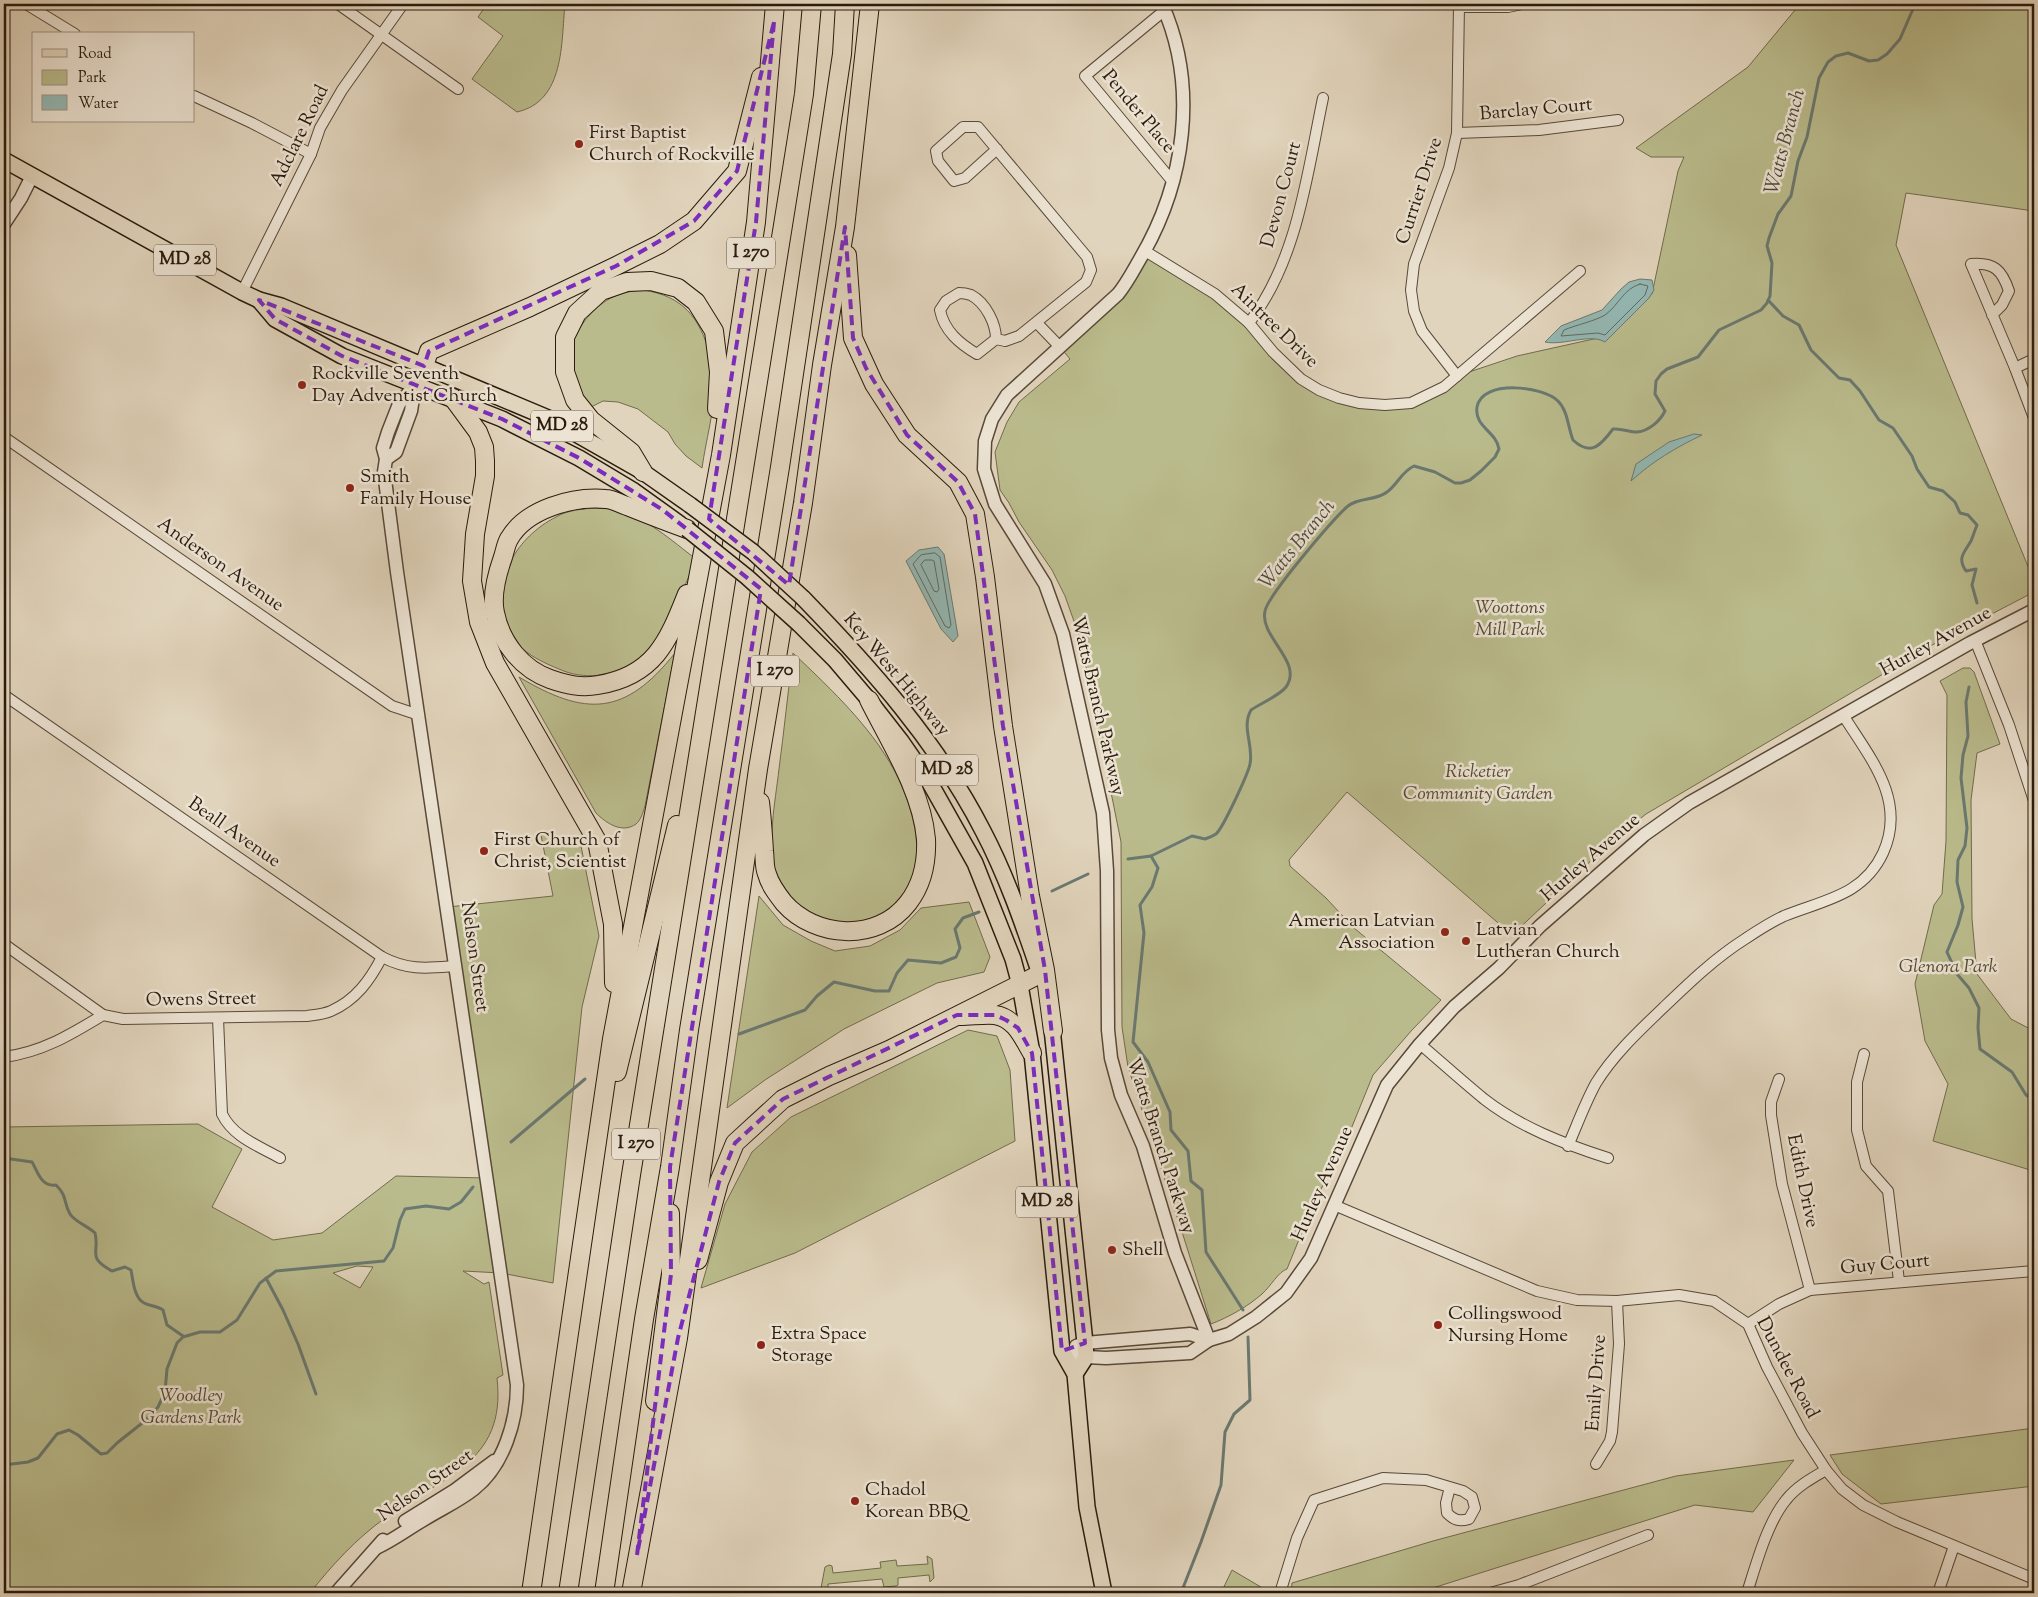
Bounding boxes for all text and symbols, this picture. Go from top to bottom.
legend [32,32,195,122]
text: Road [78,44,112,65]
street label: Pender Place [1095,64,1181,160]
text: Park [78,68,107,89]
street label: Adclare Road [264,80,336,191]
water label: Watts Branch [1758,86,1814,198]
street label: Barclay Court [1478,92,1594,128]
text: Water [78,94,119,115]
place label: First Baptist Church of Rockville [589,120,755,169]
street label: Currier Drive [1390,134,1450,248]
marker: First Baptist Church of Rockville [573,138,585,150]
street label: Devon Court [1255,139,1309,251]
road number: I 270 [727,238,775,268]
road number: MD 28 [154,244,216,276]
street label: Aintree Drive [1224,277,1324,375]
place label: Rockville Seventh Day Adventist Church [312,361,497,410]
marker: Rockville Seventh Day Adventist Church [296,379,308,391]
road number: MD 28 [531,411,593,442]
place label: Smith Family House [360,464,472,513]
marker: Smith Family House [344,482,356,494]
water label: Watts Branch [1253,494,1343,596]
street label: Anderson Avenue [151,511,289,619]
park label: Woottons Mill Park [1475,595,1545,644]
street label: Hurley Avenue [1875,600,1997,684]
street label: Key West Highway [836,607,956,743]
street label: Watts Branch Parkway [1063,613,1131,799]
road number: I 270 [751,656,799,686]
road number: MD 28 [916,754,978,786]
park label: Ricketier Community Garden [1403,759,1553,808]
street label: Beall Avenue [182,791,286,875]
street label: Hurley Avenue [1535,807,1647,909]
place label: First Church of Christ, Scientist [494,827,627,876]
marker: First Church of Christ, Scientist [478,845,490,857]
street label: Nelson Street [453,900,495,1014]
place label: American Latvian Association [1288,908,1435,957]
place label: Latvian Lutheran Church [1476,917,1620,966]
marker: American Latvian Association [1439,926,1451,938]
marker: Latvian Lutheran Church [1460,935,1472,947]
park label: Glenora Park [1899,954,1998,981]
street label: Owens Street [146,986,257,1014]
street label: Watts Branch Parkway [1119,1054,1201,1238]
street label: Hurley Avenue [1286,1122,1361,1246]
road number: I 270 [612,1128,660,1160]
street label: Edith Drive [1779,1132,1825,1230]
road number: MD 28 [1016,1186,1078,1218]
place label: Shell [1122,1237,1164,1264]
marker: Shell [1106,1244,1118,1256]
street label: Guy Court [1839,1248,1931,1282]
place label: Collingswood Nursing Home [1448,1301,1568,1350]
street label: Dundee Road [1749,1312,1825,1424]
marker: Collingswood Nursing Home [1432,1319,1444,1331]
place label: Extra Space Storage [771,1321,867,1370]
street label: Emily Drive [1580,1334,1614,1432]
marker: Extra Space Storage [755,1339,767,1351]
park label: Woodley Gardens Park [141,1383,242,1432]
street label: Nelson Street [373,1443,480,1529]
place label: Chadol Korean BBQ [865,1477,970,1526]
marker: Chadol Korean BBQ [849,1495,861,1507]

